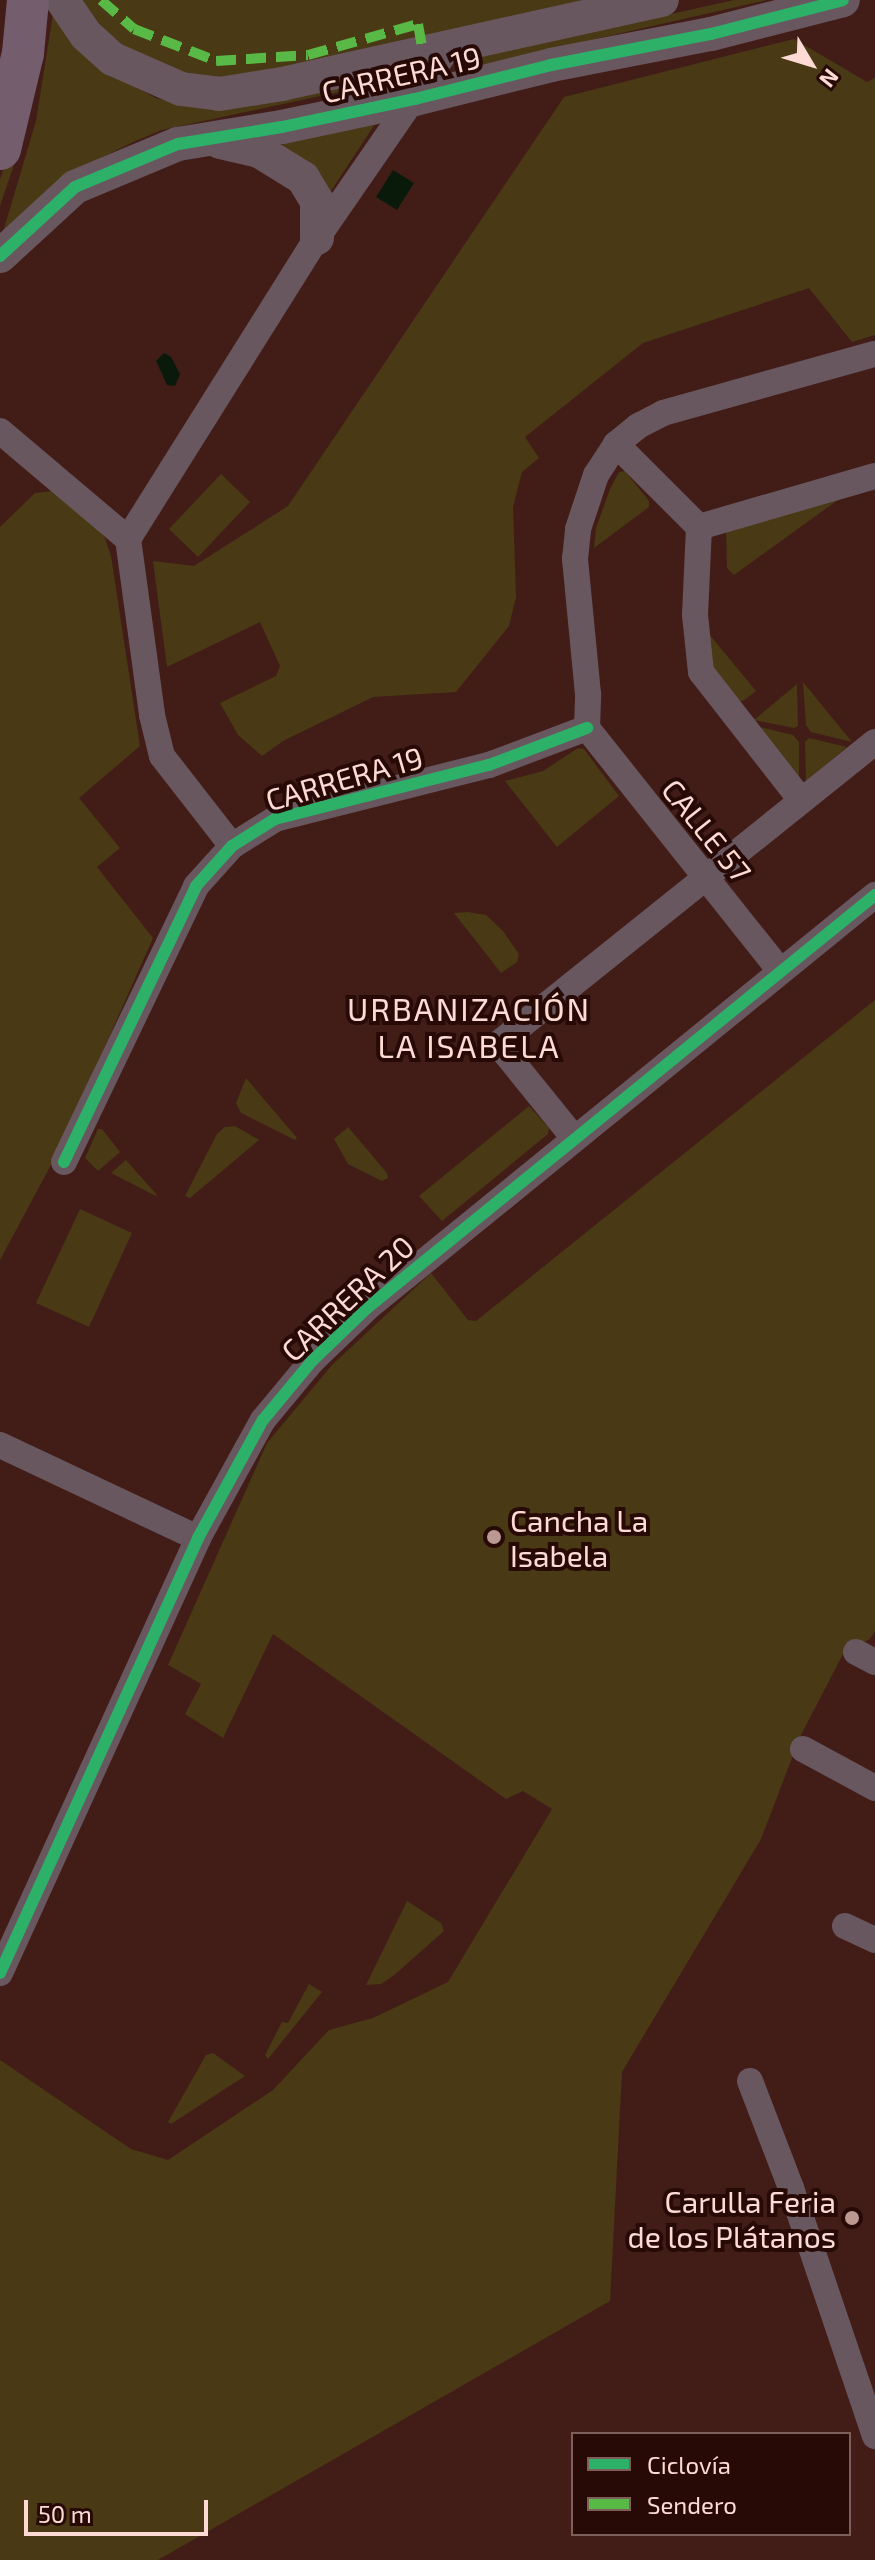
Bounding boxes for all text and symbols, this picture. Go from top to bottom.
north arrow [771,24,851,104]
street label: CARRERA 19 [318,38,484,110]
text: N [815,65,845,93]
street label: CARRERA 19 [261,738,427,818]
street label: CALLE 57 [655,771,759,889]
district label: URBANIZACIÓN LA ISABELA [347,990,591,1065]
street label: CARRERA 20 [273,1227,421,1369]
place label: Cancha La Isabela [510,1502,648,1572]
marker: Cancha La Isabela [485,1528,503,1546]
place label: Carulla Feria de los Plátanos [627,2183,836,2254]
marker: Carulla Feria de los Plátanos [843,2209,861,2227]
legend [571,2432,851,2536]
text: Ciclovía [647,2450,731,2479]
scale bar [28,2484,212,2534]
text: Sendero [647,2490,737,2519]
text: 50 m [38,2499,92,2528]

